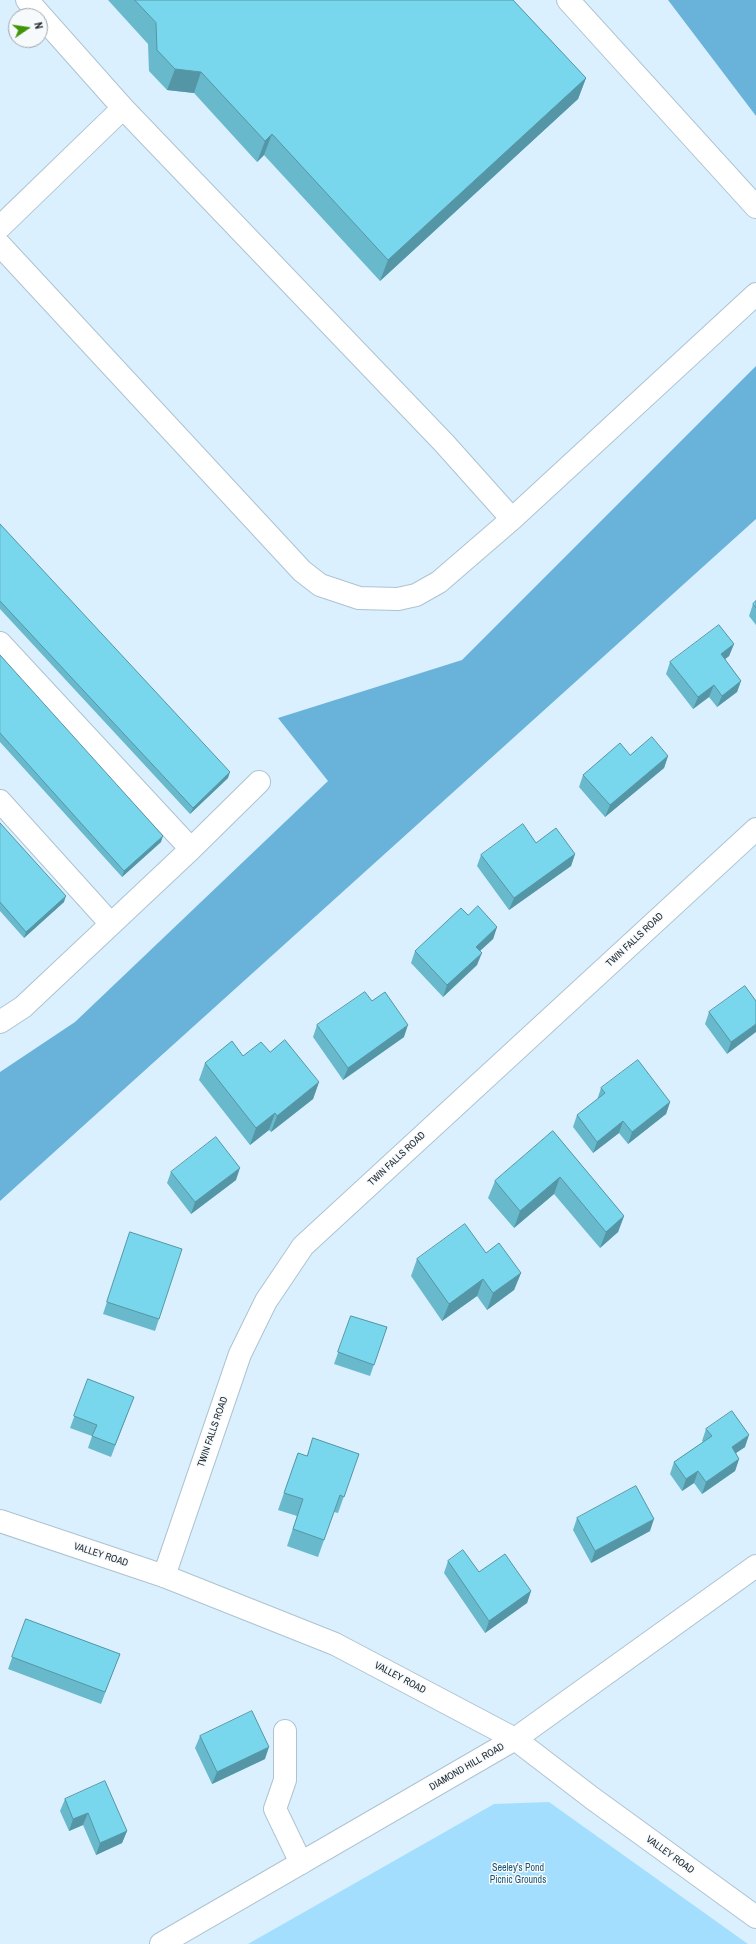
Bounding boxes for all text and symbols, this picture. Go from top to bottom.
north arrow [8,8,48,48]
text: N [31,21,46,30]
street label: TWIN FALLS ROAD [604,910,666,970]
street label: TWIN FALLS ROAD [366,1129,428,1189]
street label: TWIN FALLS ROAD [195,1395,231,1469]
street label: VALLEY ROAD [72,1541,130,1569]
street label: VALLEY ROAD [372,1659,428,1697]
street label: DIAMOND HILL ROAD [428,1741,506,1793]
street label: VALLEY ROAD [644,1834,696,1876]
park label: Seeley's Pond Picnic Grounds [490,1862,546,1886]

